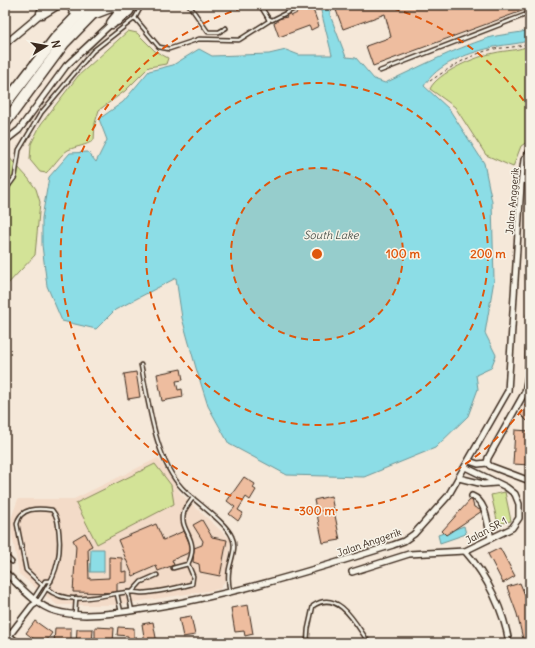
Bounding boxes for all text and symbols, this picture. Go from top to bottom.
north arrow [26,26,66,66]
text: N [48,39,63,49]
street label: Jalan Anggerik [503,167,522,235]
water label: South Lake [303,228,360,242]
text: 100 m [386,246,420,261]
text: 200 m [470,246,506,261]
centre of rings [310,247,324,261]
text: 300 m [299,503,335,518]
street label: Jalan SR 1 [463,514,509,547]
street label: Jalan Anggerik [335,525,403,560]

